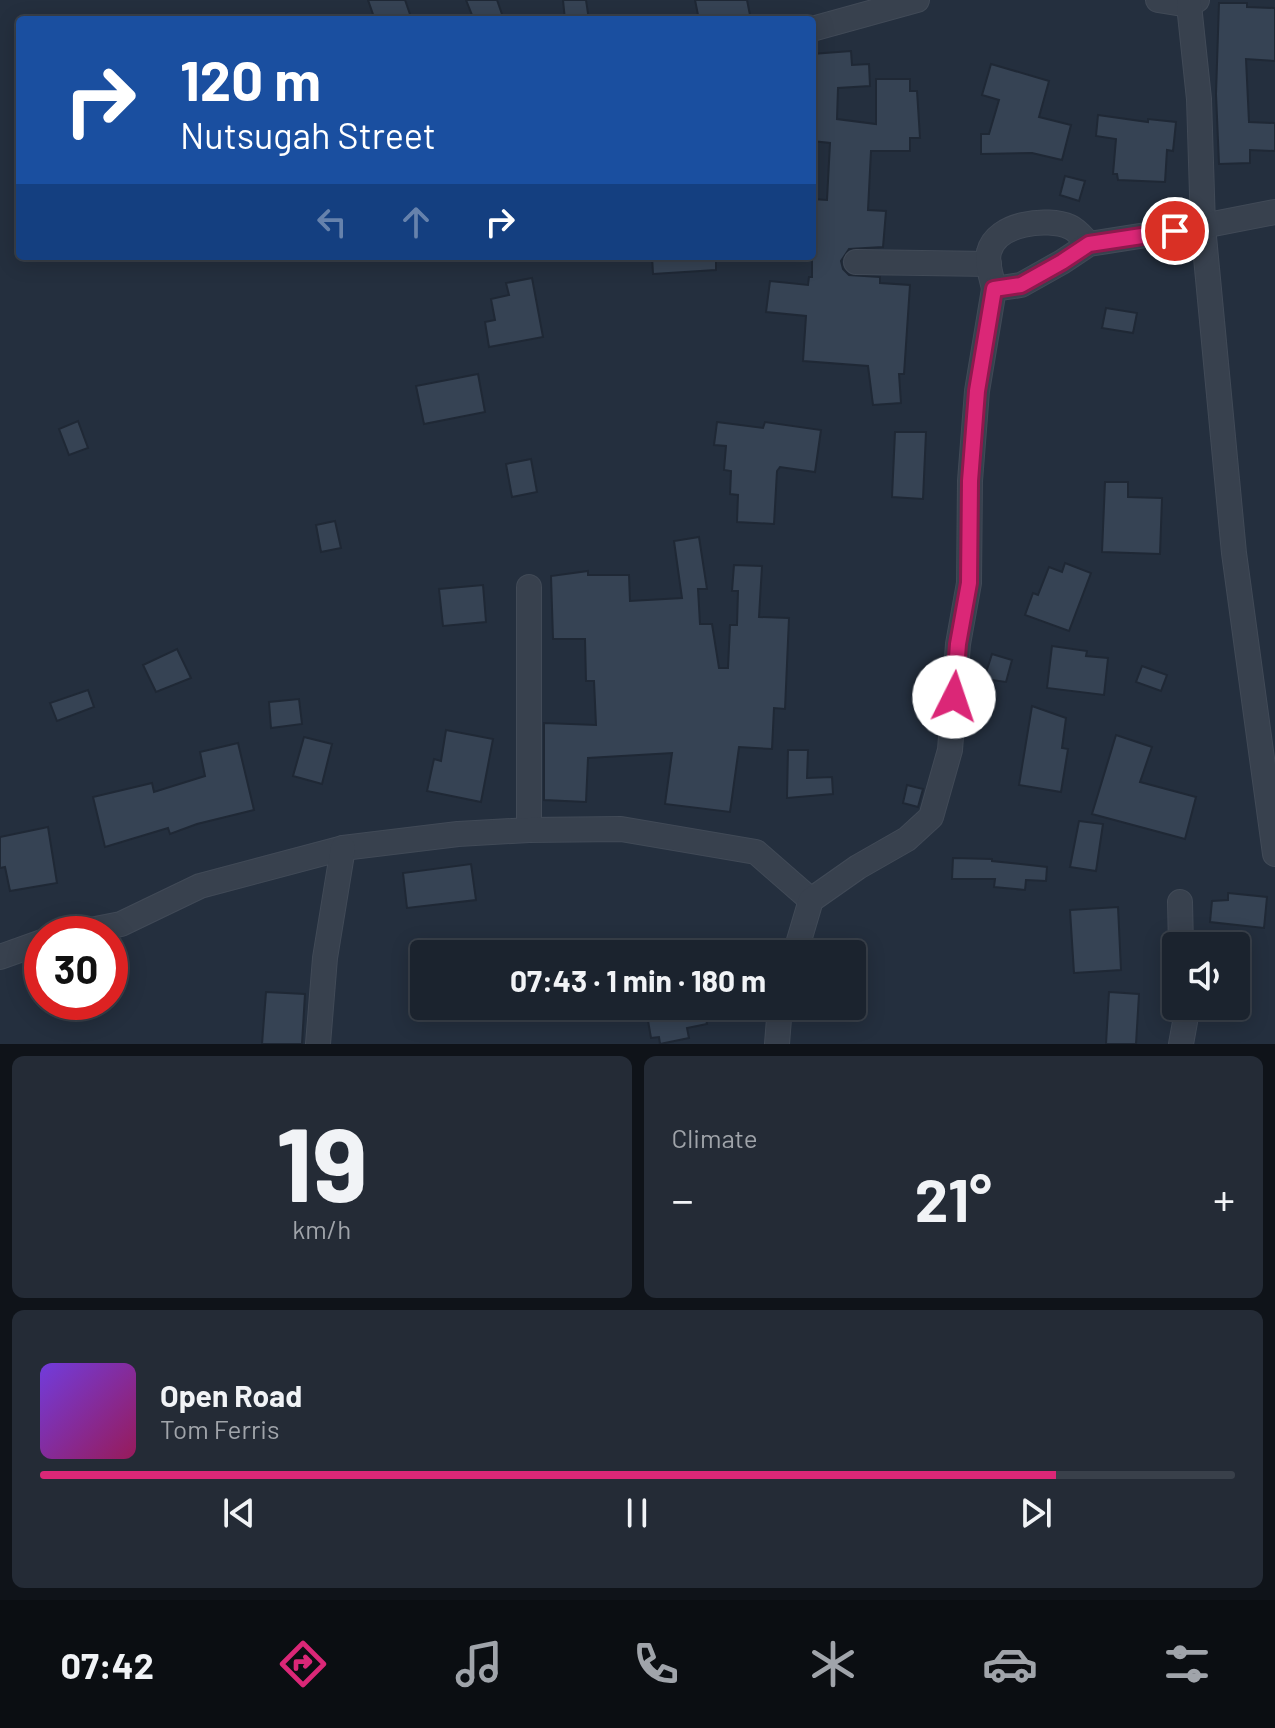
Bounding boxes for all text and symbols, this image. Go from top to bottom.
text: 120 m [180,45,321,112]
icon: right [48,48,152,152]
text: Nutsugah Street [180,113,436,156]
pin [1141,197,1209,265]
icon: left [310,200,354,244]
icon: ahead [394,200,438,244]
icon: right [478,200,522,244]
icon: arrive [1153,209,1197,253]
position arrow [912,655,996,739]
speed limit sign: 30 [24,916,128,1020]
map controls [1162,932,1250,1020]
button: sound [1162,932,1250,1020]
text: 07:43 · 1 min · 180 m [510,962,766,998]
text: 19 [276,1098,368,1223]
text: Climate [672,1122,758,1153]
text: 21° [915,1162,992,1234]
text: − [672,1172,694,1225]
text: + [1213,1172,1235,1225]
text: km/h [292,1213,351,1244]
text: Open Road [160,1377,302,1413]
text: Tom Ferris [160,1413,280,1444]
icon: previous [217,1491,261,1535]
icon: pause [615,1491,659,1535]
icon: next [1014,1491,1058,1535]
icon: directions [275,1636,331,1692]
icon: music [451,1636,507,1692]
icon: phone [628,1636,684,1692]
icon: climate [805,1636,861,1692]
icon: car [982,1636,1038,1692]
icon: filters [1159,1636,1215,1692]
text: 07:42 [60,1643,154,1686]

